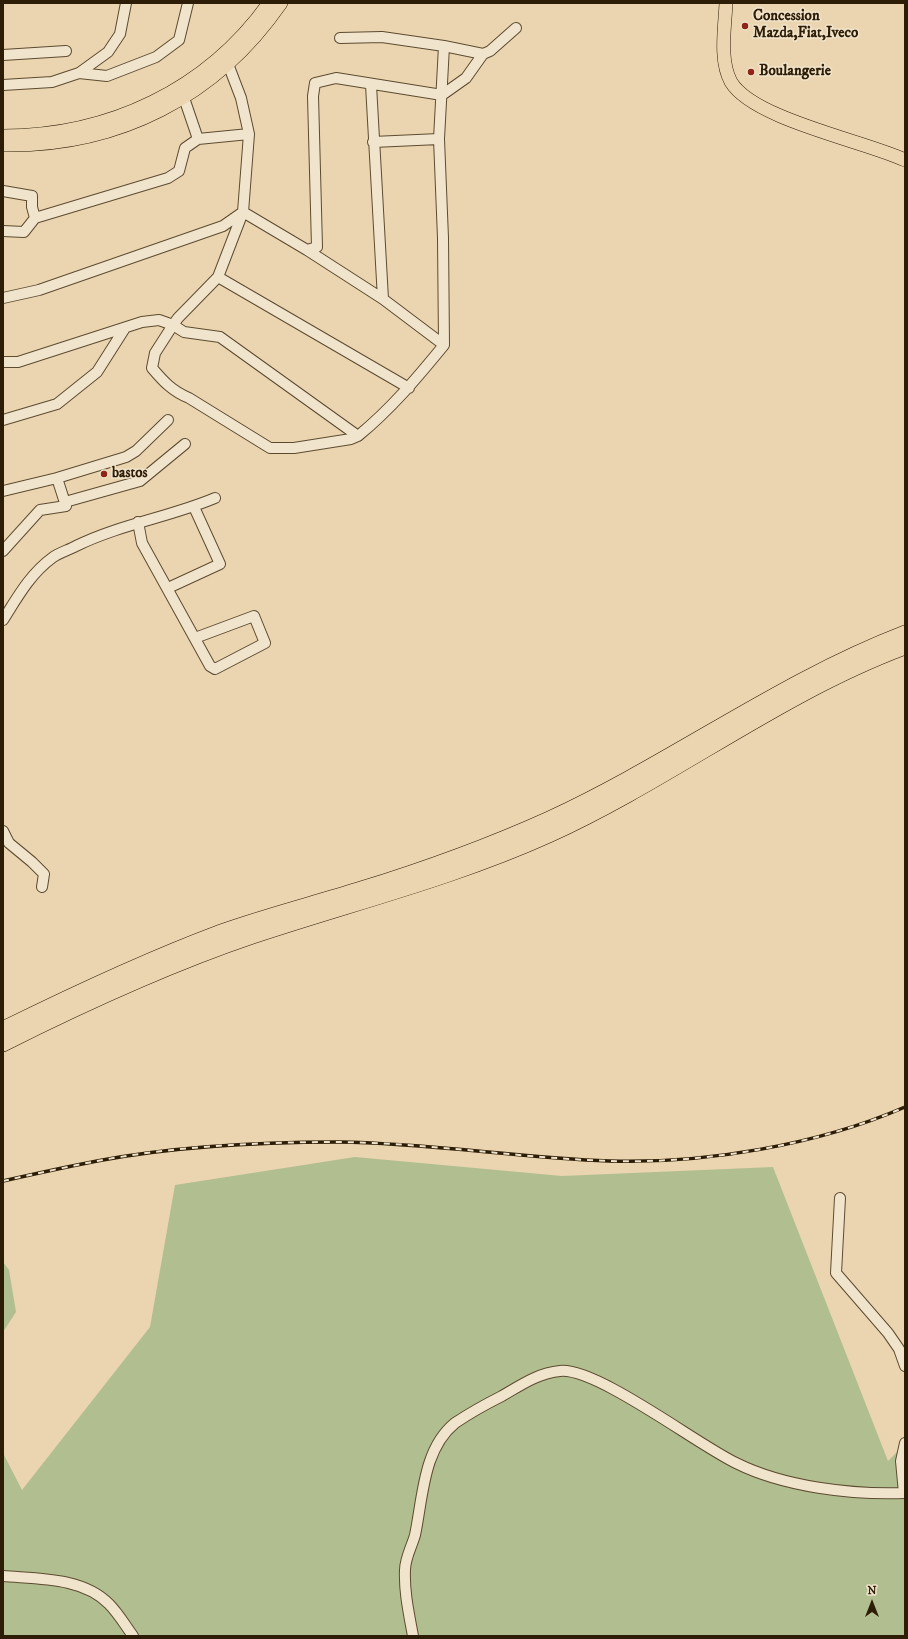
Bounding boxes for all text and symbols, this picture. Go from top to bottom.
place label: Concession Mazda,Fiat,Iveco [753,8,858,43]
marker: Concession Mazda,Fiat,Iveco [740,21,750,31]
place label: Boulangerie [759,63,831,81]
marker: Boulangerie [746,67,756,77]
place label: bastos [112,465,148,483]
marker: bastos [99,469,109,479]
north arrow [852,1583,892,1623]
text: N [867,1584,877,1598]

